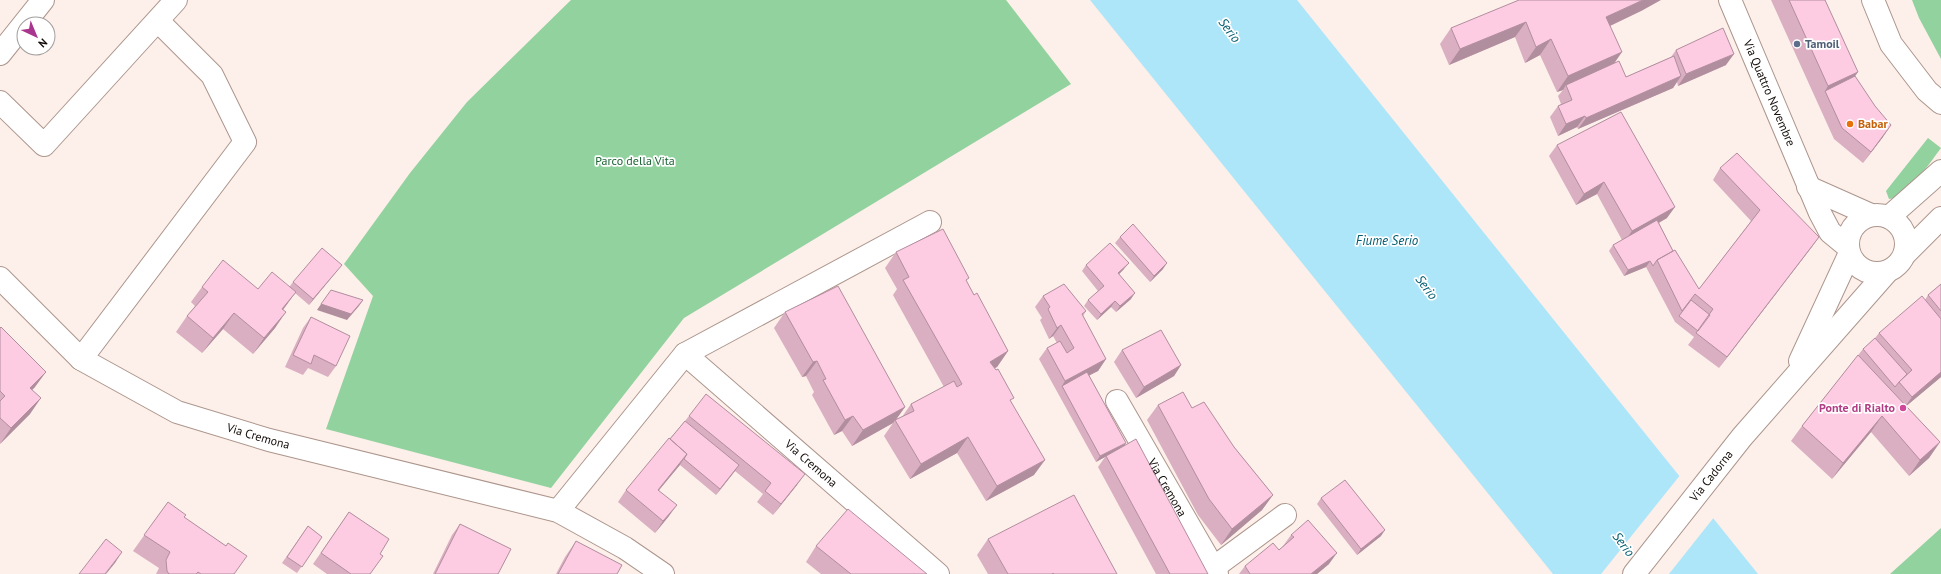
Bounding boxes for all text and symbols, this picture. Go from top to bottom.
water label: Serio [1215,15,1245,46]
north arrow [16,16,56,56]
text: N [35,36,50,51]
street label: Via Quattro Novembre [1740,36,1799,148]
place label: Tamoil [1805,36,1840,51]
marker: Tamoil [1792,39,1802,49]
place label: Babar [1858,116,1888,131]
marker: Babar [1845,119,1855,129]
park label: Parco della Vita [595,153,675,168]
water label: Fiume Serio [1356,232,1419,249]
water label: Serio [1412,272,1442,303]
place label: Ponte di Rialto [1819,400,1896,415]
marker: Ponte di Rialto [1898,403,1908,413]
street label: Via Cremona [224,419,291,452]
street label: Via Cremona [781,436,841,490]
street label: Via Cadorna [1685,447,1736,505]
street label: Via Cremona [1144,455,1190,519]
water label: Serio [1609,529,1639,560]

